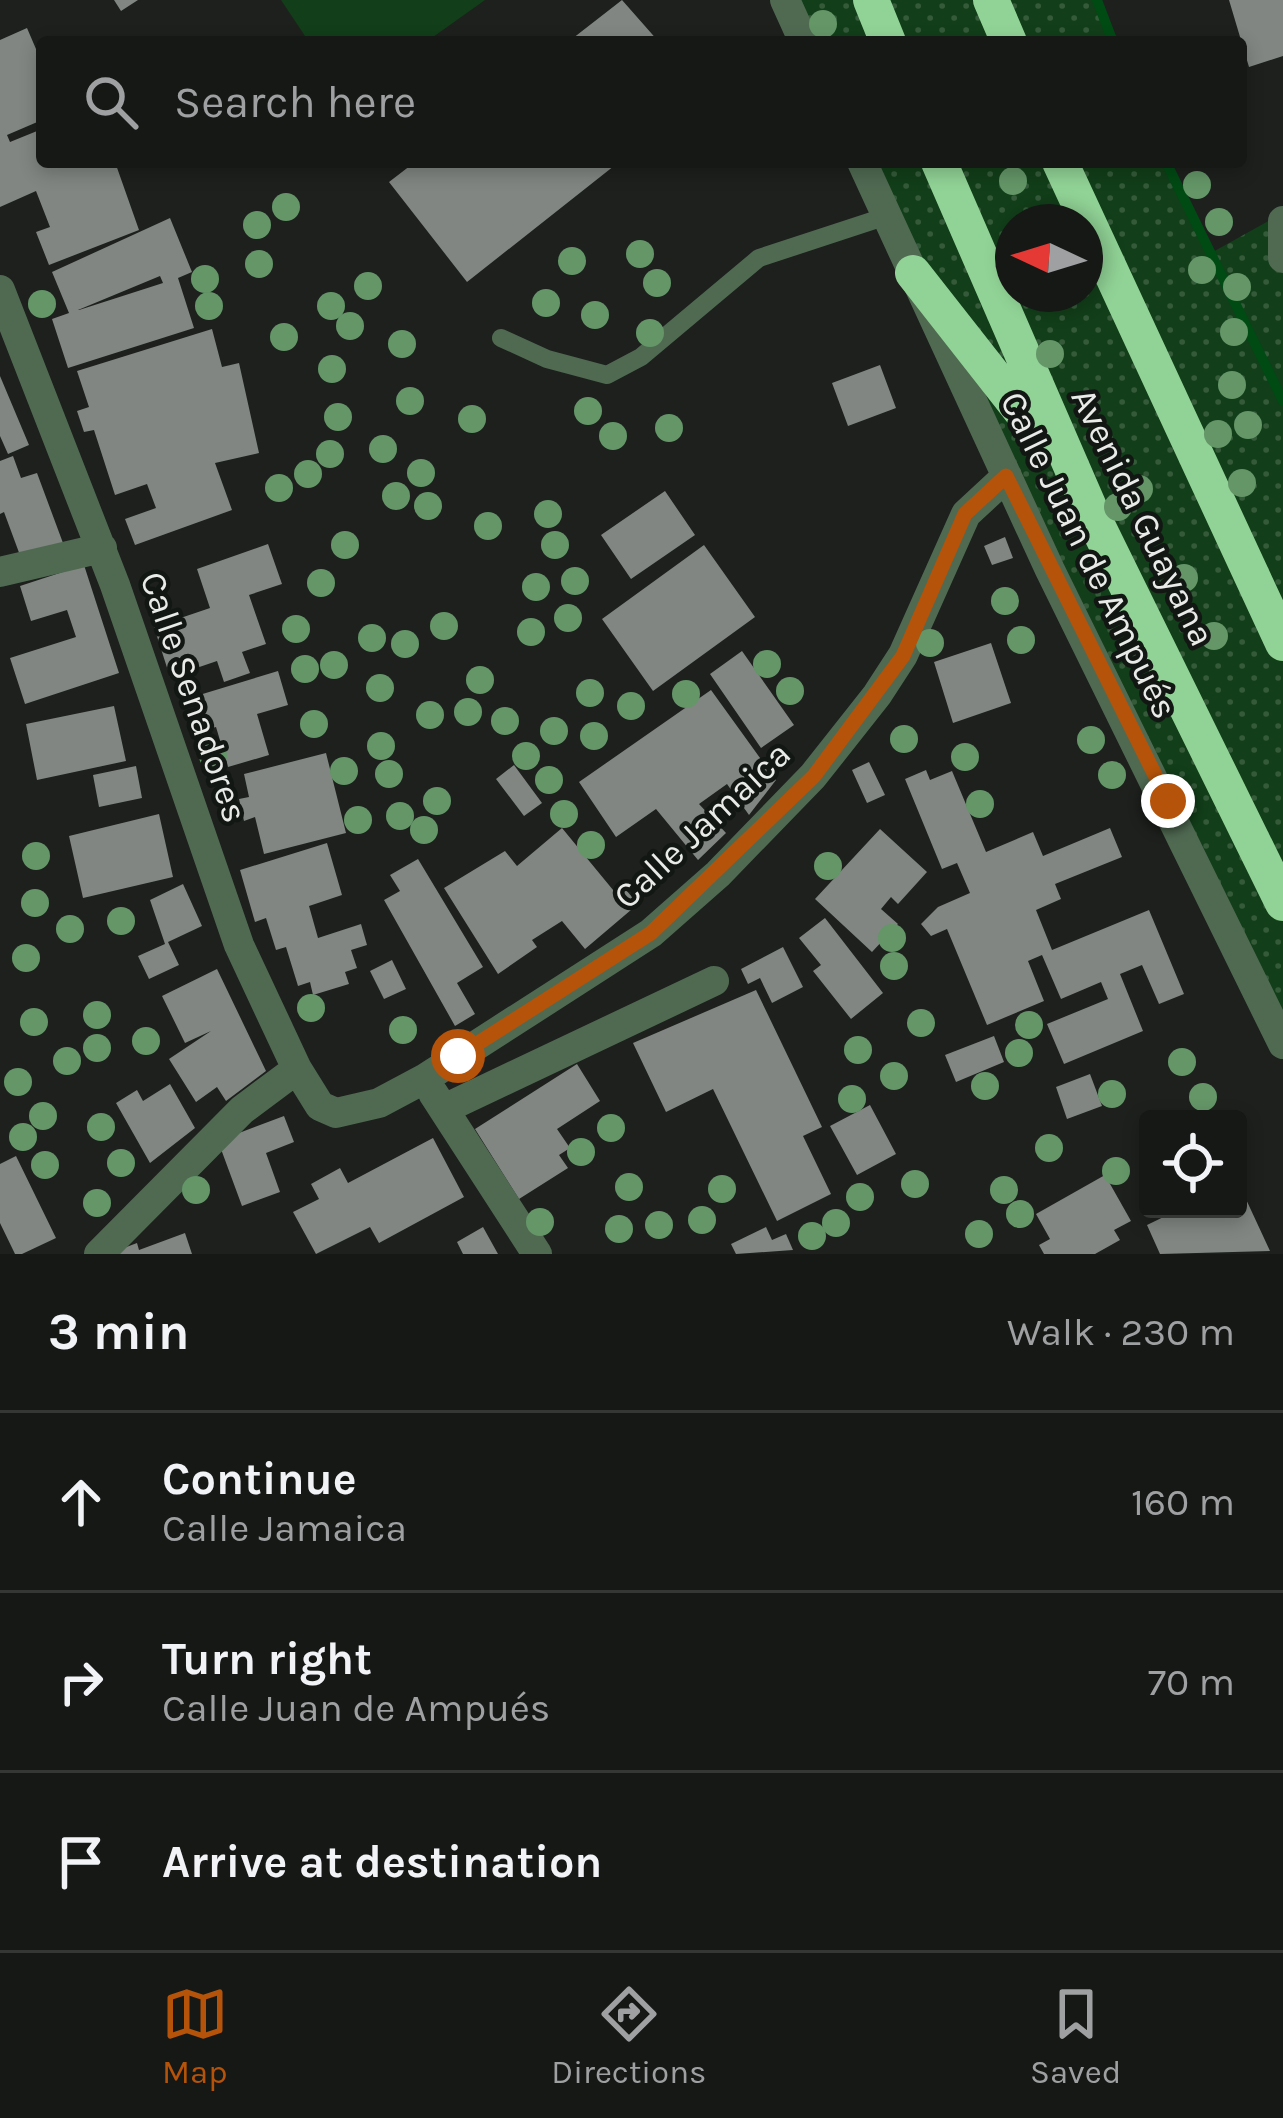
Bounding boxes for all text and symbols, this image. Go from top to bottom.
search box [36,36,1247,168]
icon: search [78,69,144,135]
text: Search here [174,76,416,128]
north arrow [995,204,1103,312]
street label: Avenida Guayana [1062,381,1224,653]
street label: Calle Juan de Ampués [992,385,1186,725]
street label: Calle Senadores [131,566,257,828]
street label: Calle Jamaica [605,733,799,917]
route end [1141,774,1195,828]
route start [431,1029,485,1083]
map controls [1139,1110,1247,1218]
button: locate [1139,1110,1247,1218]
text: 3 min [48,1302,190,1362]
text: Walk · 230 m [1007,1309,1235,1355]
text: Continue [162,1453,357,1505]
icon: ahead [48,1469,114,1535]
text: 160 m [1131,1479,1235,1525]
text: Calle Jamaica [162,1505,407,1551]
text: Turn right [162,1633,372,1685]
icon: right [48,1649,114,1715]
text: 70 m [1148,1659,1235,1705]
text: Calle Juan de Ampués [162,1685,550,1731]
icon: arrive [48,1829,114,1895]
text: Arrive at destination [162,1836,602,1888]
tab: Map [162,1981,228,2091]
tab: Directions [551,1981,706,2091]
tab: Saved [1030,1981,1121,2091]

